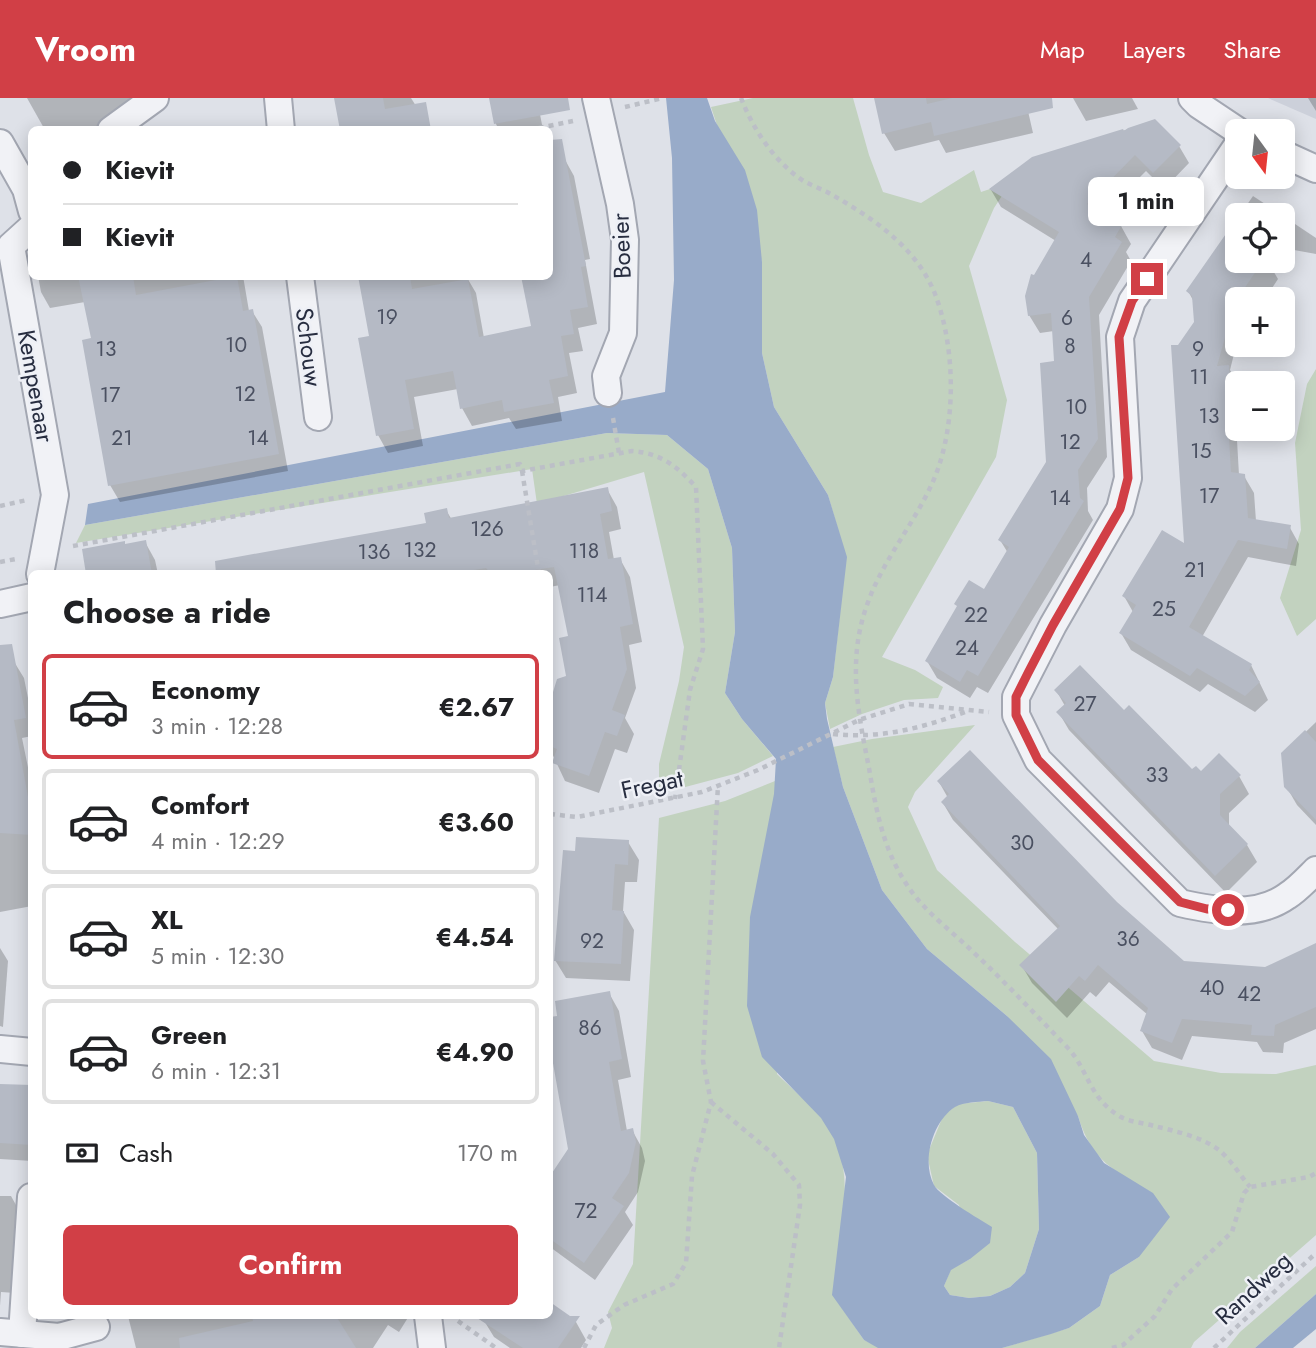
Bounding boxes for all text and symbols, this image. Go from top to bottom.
text: Vroom [35,26,136,73]
text: Map [1040,32,1085,67]
text: Layers [1123,32,1185,67]
text: Share [1223,32,1281,67]
north arrow [1225,119,1295,189]
map controls [1225,119,1295,441]
text: Kievit [105,151,174,189]
callout: 1 min [1089,178,1205,226]
text: 1 min [1117,184,1175,218]
button: locate [1225,203,1295,273]
street label: Boeier [602,212,640,279]
text: Kievit [105,218,174,256]
house number: 4 [1080,245,1092,275]
route end [1131,263,1163,295]
button: + [1225,287,1295,357]
house number: 19 [376,302,398,332]
house number: 6 [1061,303,1073,333]
street label: Schouw [287,306,331,389]
street label: Kempenaar [9,327,63,446]
house number: 10 [225,330,247,360]
house number: 8 [1064,331,1076,361]
house number: 13 [96,334,116,364]
house number: 9 [1192,334,1204,364]
house number: 11 [1190,362,1208,392]
button: − [1225,371,1295,441]
house number: 12 [234,379,256,409]
house number: 17 [100,380,120,410]
house number: 10 [1065,392,1087,422]
house number: 13 [1199,401,1219,431]
house number: 21 [111,423,133,453]
house number: 14 [247,423,269,453]
house number: 12 [1059,427,1081,457]
house number: 15 [1190,436,1212,466]
house number: 17 [1199,481,1219,511]
house number: 14 [1049,483,1071,513]
house number: 126 [470,514,504,544]
house number: 132 [404,535,436,565]
house number: 118 [569,536,599,566]
house number: 136 [357,537,391,567]
house number: 21 [1184,555,1206,585]
house number: 114 [576,580,608,610]
text: Choose a ride [63,589,271,635]
house number: 25 [1152,594,1176,624]
house number: 22 [964,600,988,630]
house number: 24 [955,633,979,663]
text: Economy [151,671,260,709]
icon: car [67,675,130,738]
text: €2.67 [438,688,514,726]
house number: 27 [1074,689,1096,719]
text: 3 min · 12:28 [151,709,283,743]
street label: Fregat [618,760,687,808]
house number: 33 [1146,760,1168,790]
text: Comfort [151,786,249,824]
icon: car [67,790,130,853]
text: €3.60 [438,803,514,841]
text: 4 min · 12:29 [151,824,285,858]
house number: 30 [1010,828,1034,858]
route start [1212,894,1244,926]
text: XL [151,901,183,939]
icon: car [67,905,130,968]
text: €4.54 [436,918,514,956]
house number: 36 [1116,924,1140,954]
house number: 92 [580,926,604,956]
text: 5 min · 12:30 [151,939,284,973]
house number: 40 [1200,973,1224,1003]
house number: 42 [1237,979,1261,1009]
house number: 86 [578,1013,602,1043]
text: Green [151,1016,227,1054]
icon: car [67,1020,130,1083]
text: €4.90 [436,1033,514,1071]
text: 6 min · 12:31 [151,1054,281,1088]
icon: cash [63,1134,101,1172]
text: Cash [119,1134,173,1172]
text: 170 m [457,1136,518,1170]
house number: 72 [575,1196,597,1226]
button: Confirm [63,1225,518,1305]
street label: Randweg [1207,1243,1299,1333]

